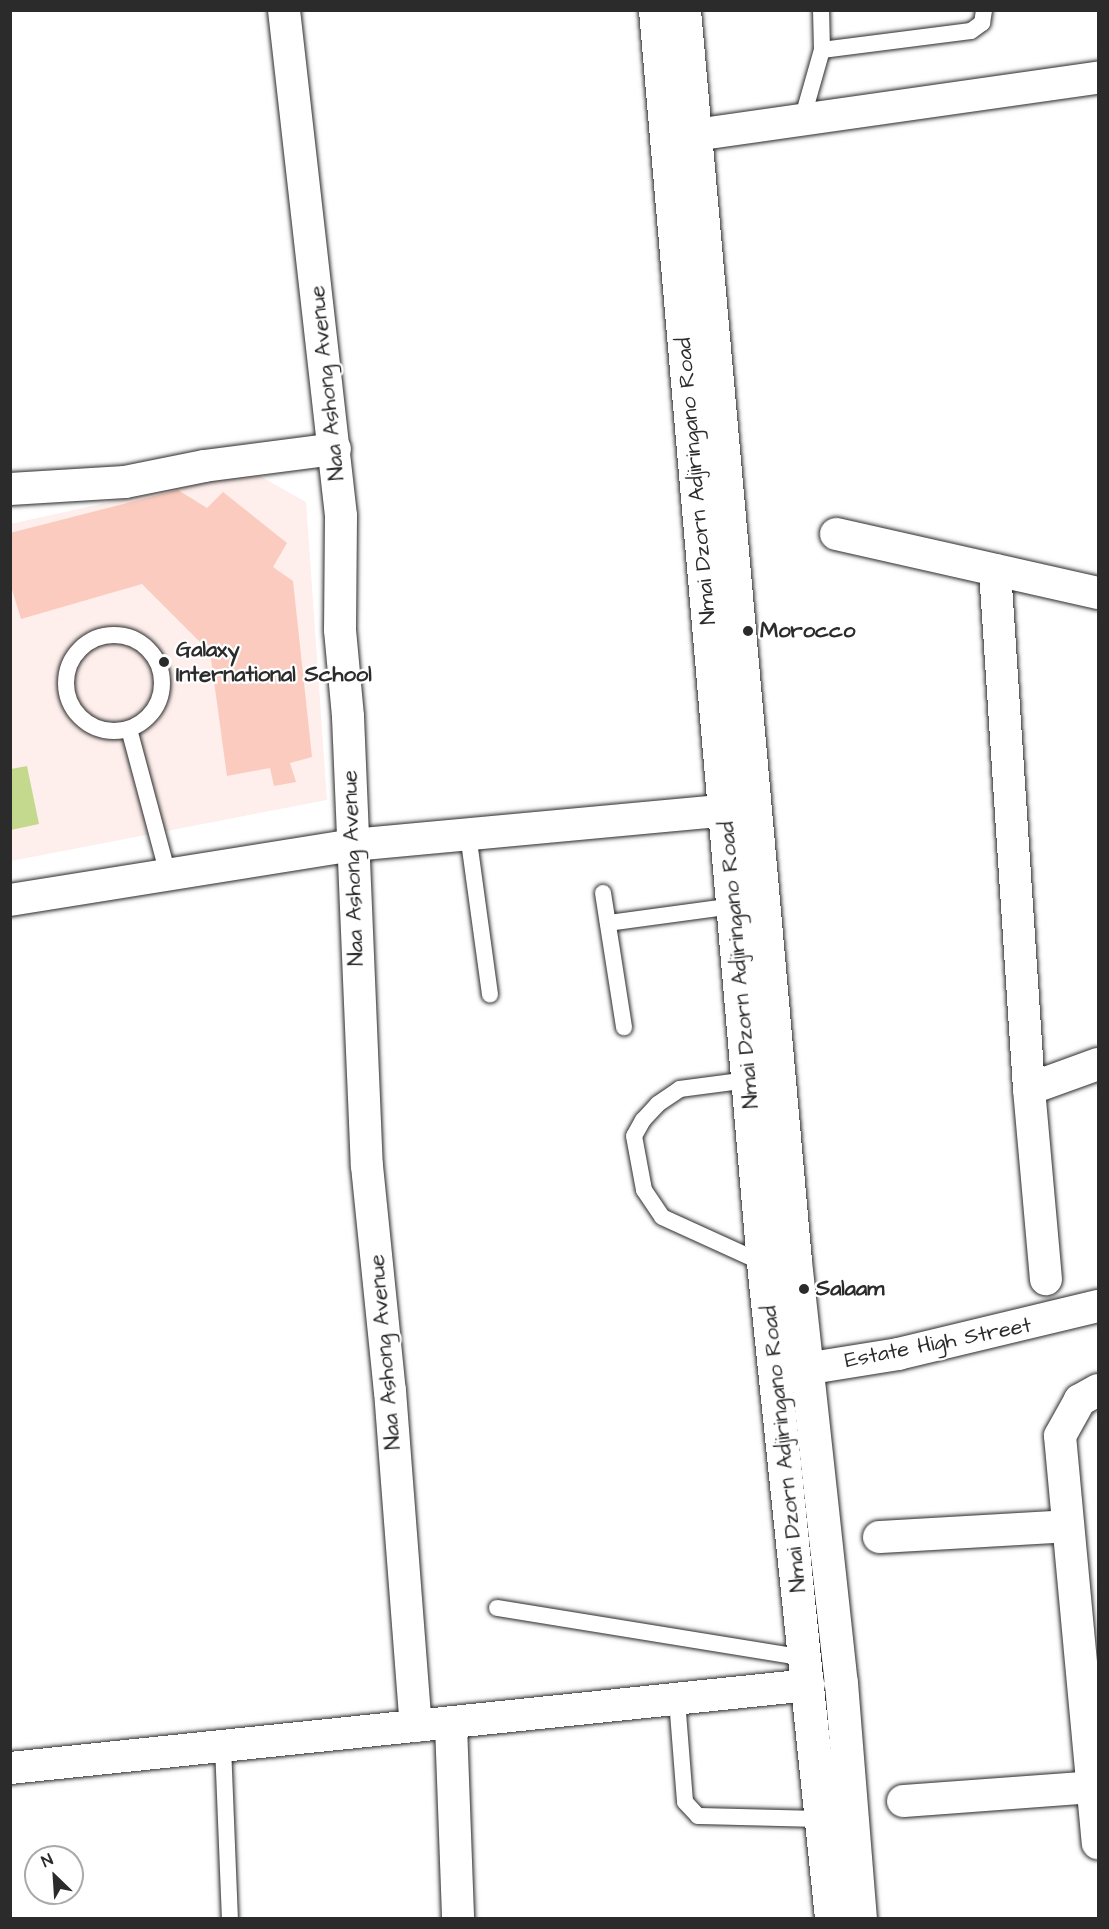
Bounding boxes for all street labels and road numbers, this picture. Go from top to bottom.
street label: Naa Ashong Avenue [304,284,350,482]
street label: Nmai Dzorn Adjiringano Road [670,336,722,626]
street label: Naa Ashong Avenue [336,770,370,966]
street label: Nmai Dzorn Adjiringano Road [713,820,765,1110]
street label: Naa Ashong Avenue [363,1253,407,1451]
street label: Nmai Dzorn Adjiringano Road [756,1304,812,1594]
street label: Estate High Street [843,1312,1033,1374]

